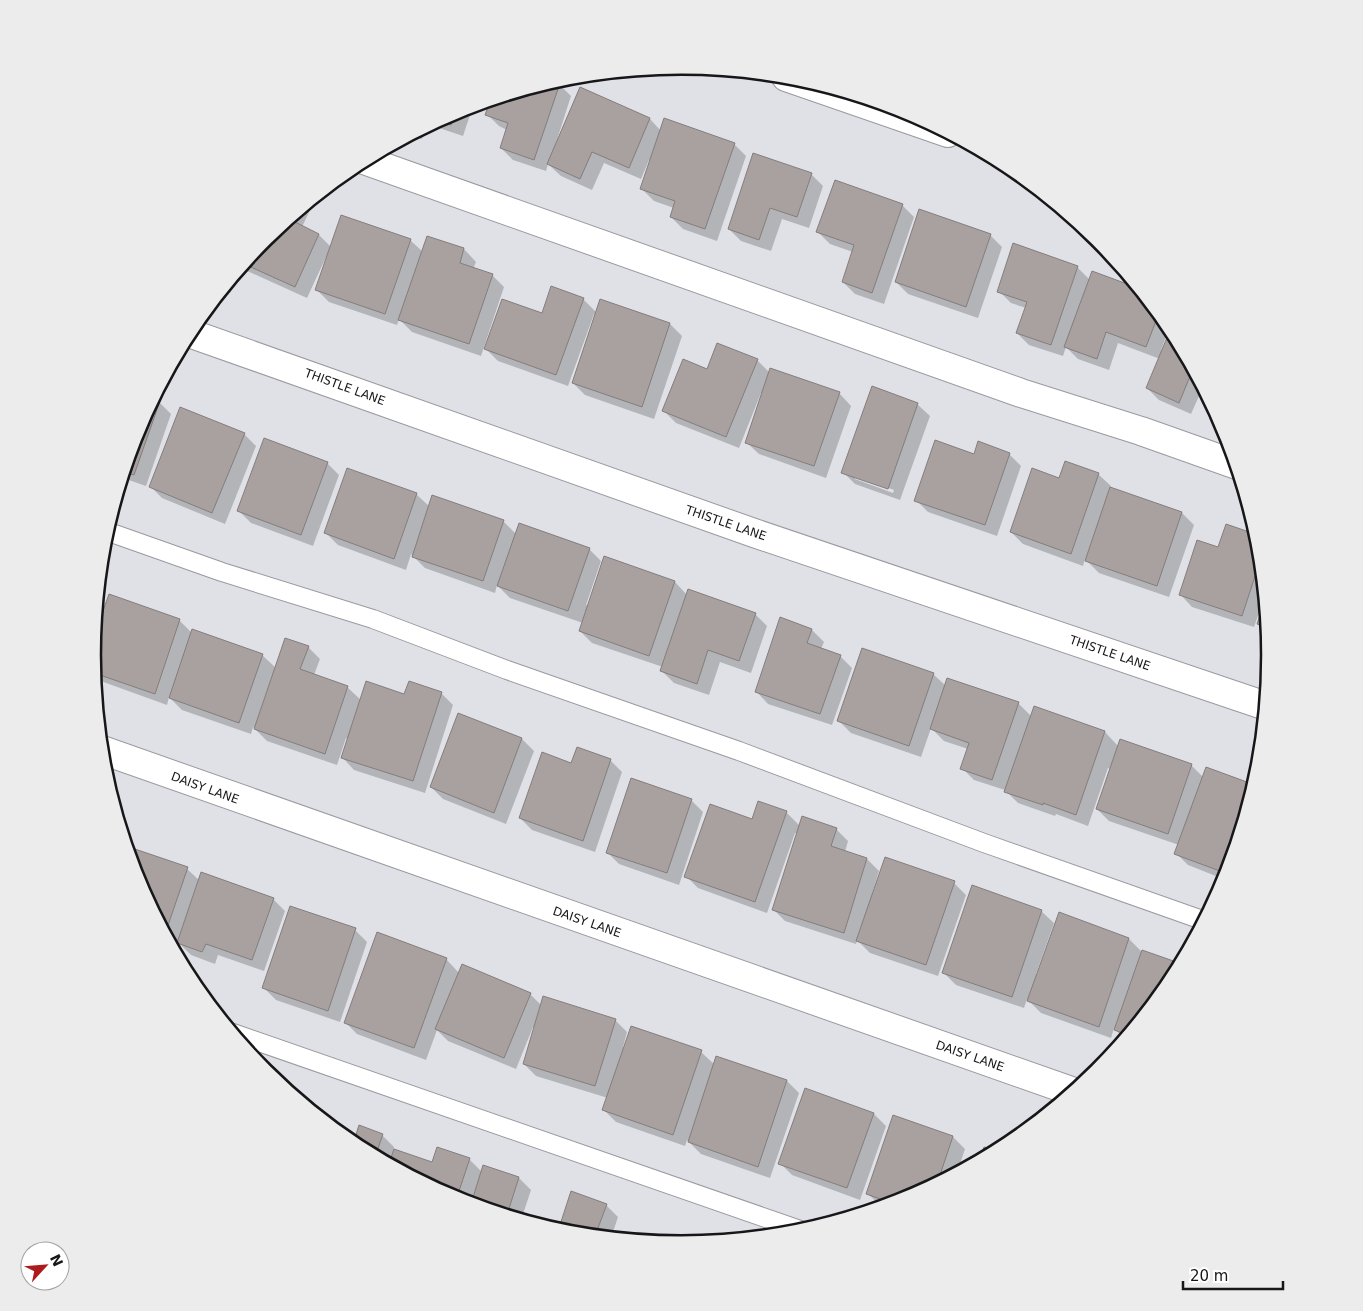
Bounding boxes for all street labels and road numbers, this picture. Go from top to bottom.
street label: THISTLE LANE [302,366,387,408]
street label: THISTLE LANE [683,502,768,543]
street label: THISTLE LANE [1067,632,1152,673]
street label: DAISY LANE [169,769,241,807]
street label: DAISY LANE [551,904,623,940]
street label: DAISY LANE [934,1038,1006,1074]

